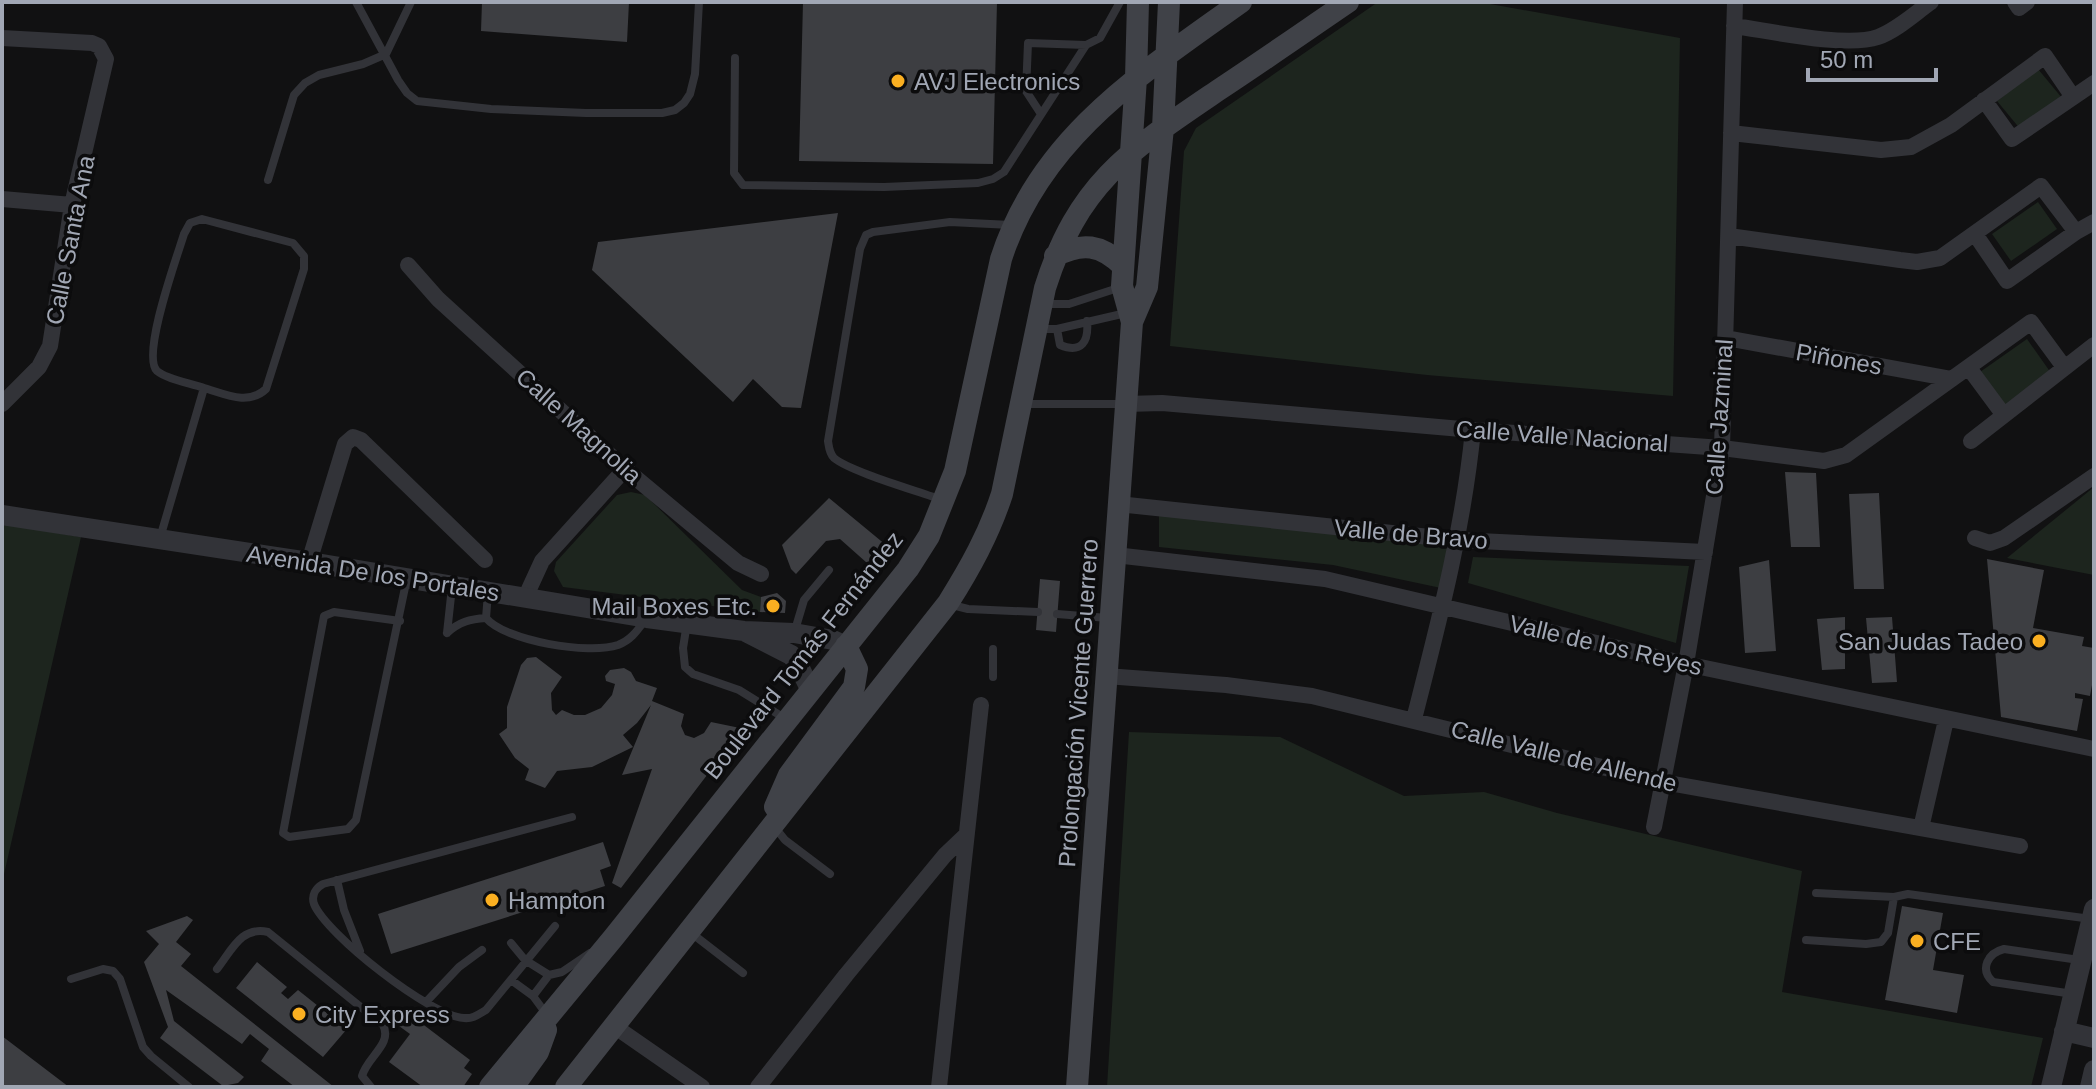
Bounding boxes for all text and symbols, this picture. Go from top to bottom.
scale bar [1808,32,1936,82]
text: 50 m [1820,46,1873,73]
place label: AVJ Electronics [914,68,1080,95]
marker: AVJ Electronics [889,72,907,90]
street label: Calle Santa Ana [40,152,100,327]
street label: Calle Jazminal [1700,338,1738,496]
street label: Piñones [1794,338,1884,380]
street label: Calle Magnolia [511,363,648,490]
street label: Calle Valle Nacional [1455,415,1669,457]
street label: Valle de Bravo [1333,514,1489,554]
street label: Boulevard Tomás Fernández [698,526,908,784]
street label: Prolongación Vicente Guerrero [1053,538,1103,868]
street label: Avenida De los Portales [245,540,501,606]
place label: Mail Boxes Etc. [592,593,757,620]
marker: Mail Boxes Etc. [764,597,782,615]
street label: Valle de los Reyes [1507,610,1705,680]
place label: San Judas Tadeo [1838,628,2023,655]
marker: San Judas Tadeo [2030,632,2048,650]
street label: Calle Valle de Allende [1448,715,1680,797]
place label: Hampton [508,887,605,914]
marker: Hampton [483,891,501,909]
place label: CFE [1933,928,1981,955]
marker: CFE [1908,932,1926,950]
place label: City Express [315,1001,450,1028]
marker: City Express [290,1005,308,1023]

